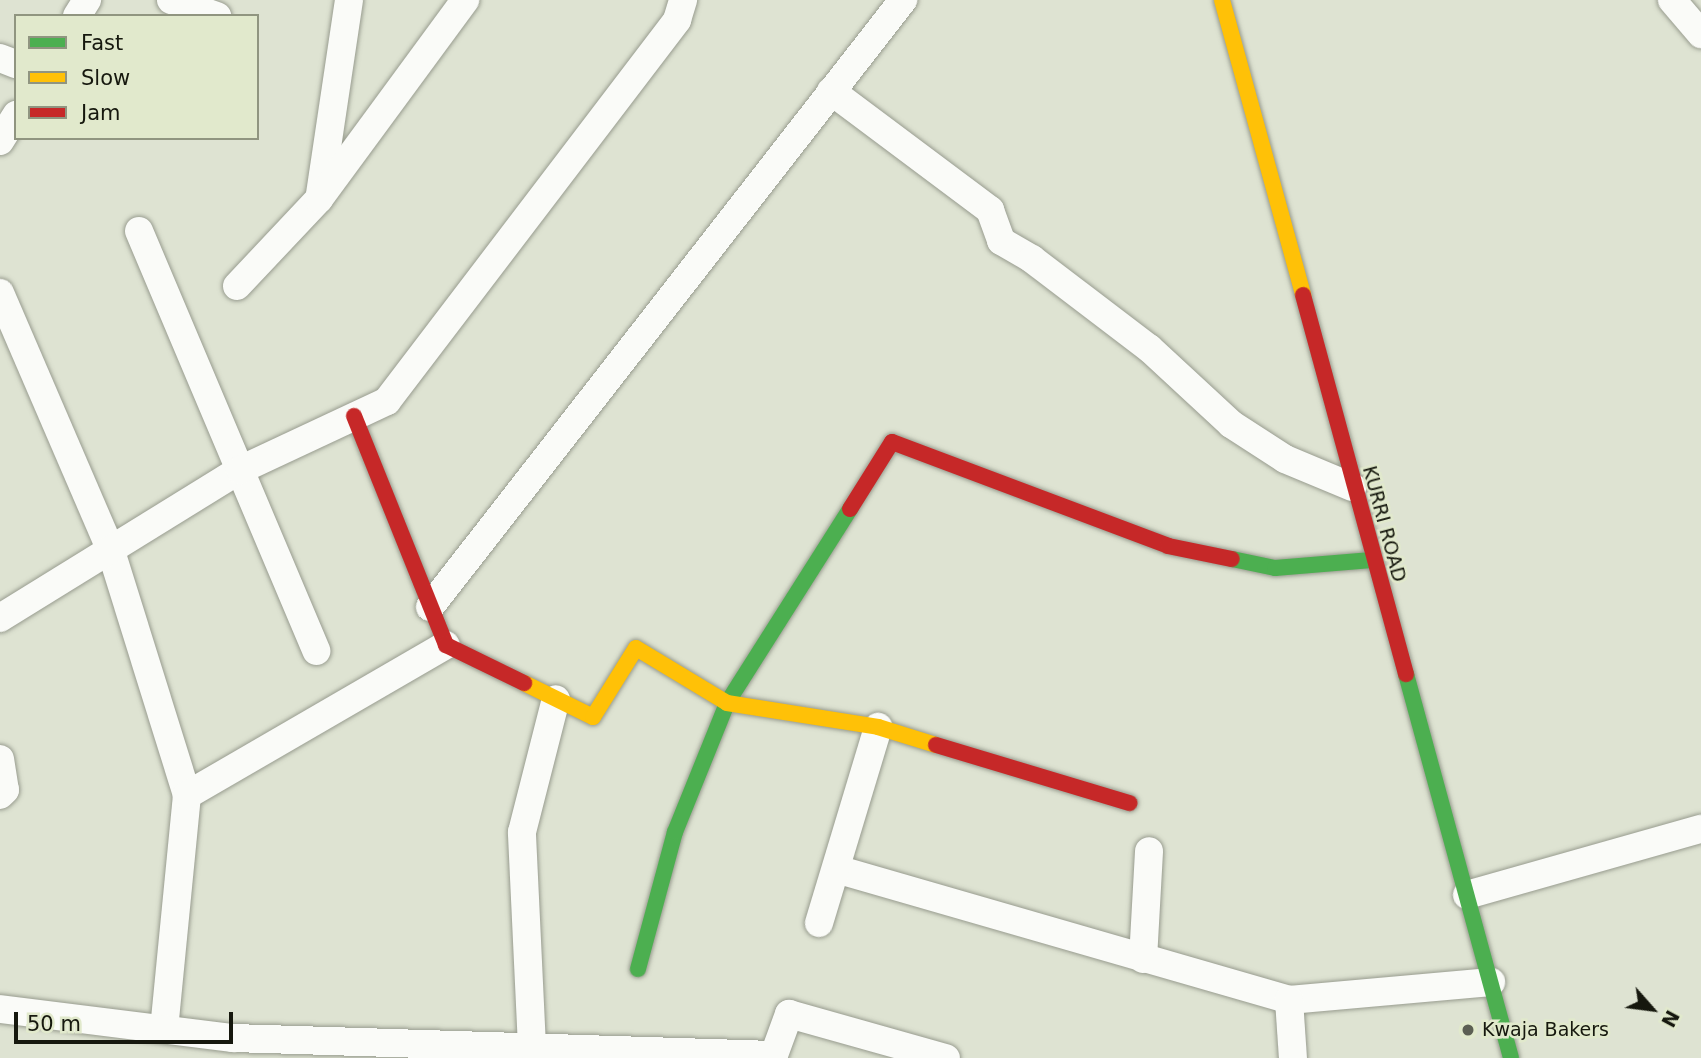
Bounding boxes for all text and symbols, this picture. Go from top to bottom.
legend [14,14,259,140]
text: Fast [81,31,123,55]
text: Slow [81,66,130,90]
text: Jam [81,101,121,125]
street label: KURRI ROAD [1358,463,1410,585]
north arrow [1617,974,1687,1044]
scale bar [18,998,236,1042]
text: N [1657,1007,1684,1031]
text: 50 m [27,1012,81,1036]
place label: Kwaja Bakers [1482,1019,1609,1041]
marker: Kwaja Bakers [1460,1022,1476,1038]

